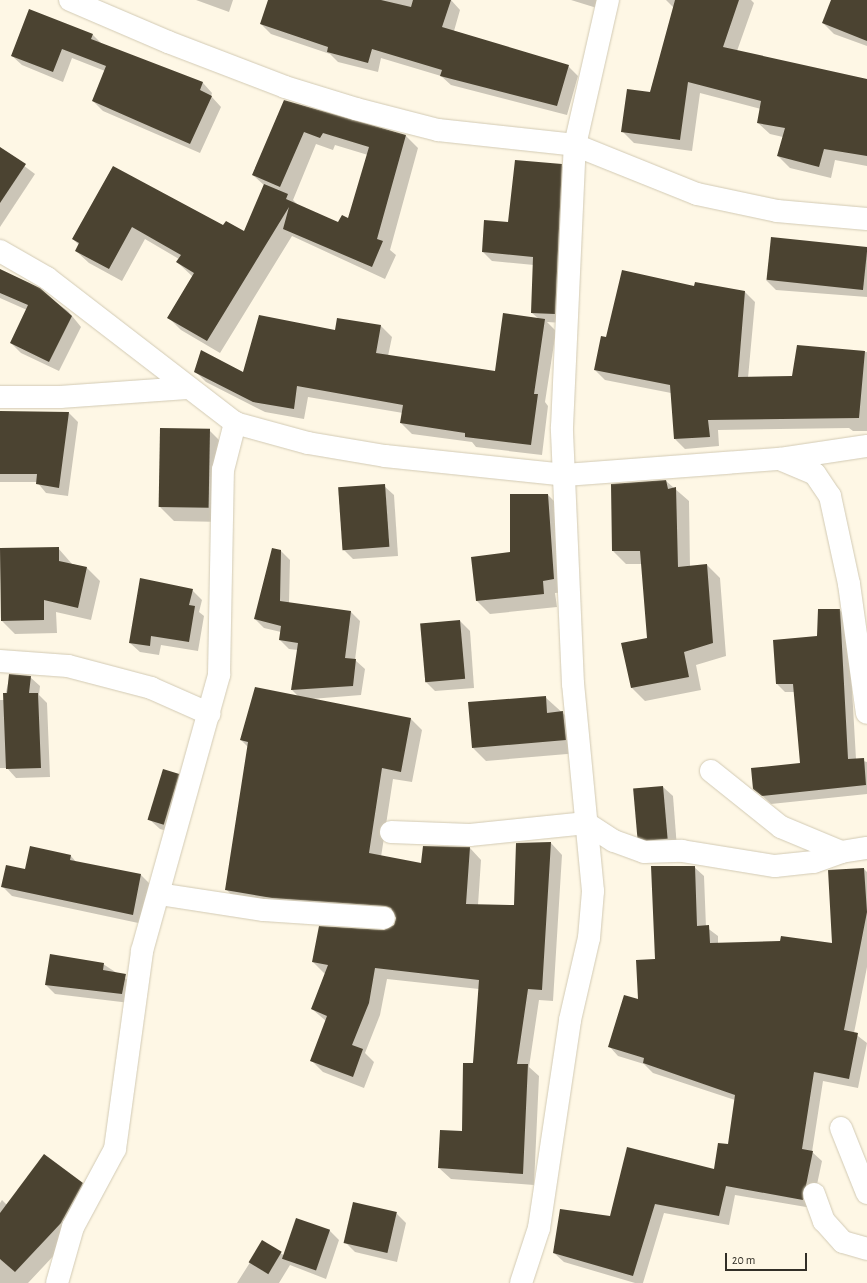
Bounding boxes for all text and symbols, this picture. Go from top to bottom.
scale bar [727,1245,809,1271]
text: 20 m [732,1254,755,1266]

